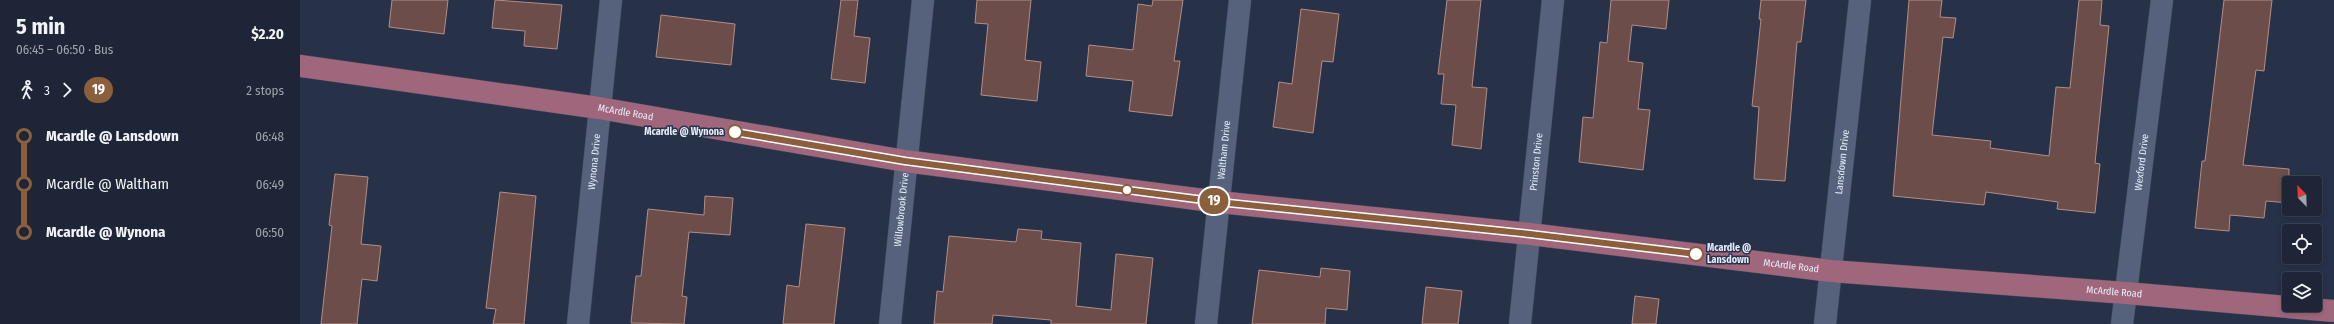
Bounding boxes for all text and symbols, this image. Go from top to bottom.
text: 5 min [16,13,65,40]
text: $2.20 [251,25,284,43]
text: 06:45 – 06:50 · Bus [16,42,113,57]
icon: walk [16,79,38,101]
icon: forward [56,79,78,101]
text: 19 [92,81,105,98]
text: 3 [44,83,50,98]
text: 2 stops [246,83,284,98]
street label: McArdle Road [597,102,654,123]
street label: Waltham Drive [1215,120,1233,180]
marker: Mcardle @ Wynona [727,124,743,140]
place label: Mcardle @ Wynona [644,126,724,138]
text: Mcardle @ Lansdown [46,127,179,145]
text: 06:48 [255,129,284,144]
street label: Lansdown Drive [1833,129,1852,195]
street label: Prinston Drive [1528,132,1545,191]
street label: Wynona Drive [586,133,603,190]
street label: Wexford Drive [2133,133,2151,191]
street label: Willowbrook Drive [892,172,911,247]
text: Mcardle @ Waltham [46,175,169,193]
north arrow [2282,176,2322,216]
map controls [2282,176,2322,312]
text: 06:49 [256,177,284,192]
unlabelled marker [1121,184,1133,196]
line badge: 19 [1196,188,1232,214]
text: 19 [1207,192,1221,209]
text: Mcardle @ Wynona [46,223,166,241]
button: locate [2282,224,2322,264]
text: 06:50 [255,225,284,240]
place label: Mcardle @ Lansdown [1707,242,1751,266]
marker: Mcardle @ Lansdown [1688,246,1704,262]
street label: McArdle Road [1763,257,1820,275]
button: layers [2282,272,2322,312]
street label: McArdle Road [2086,284,2143,300]

